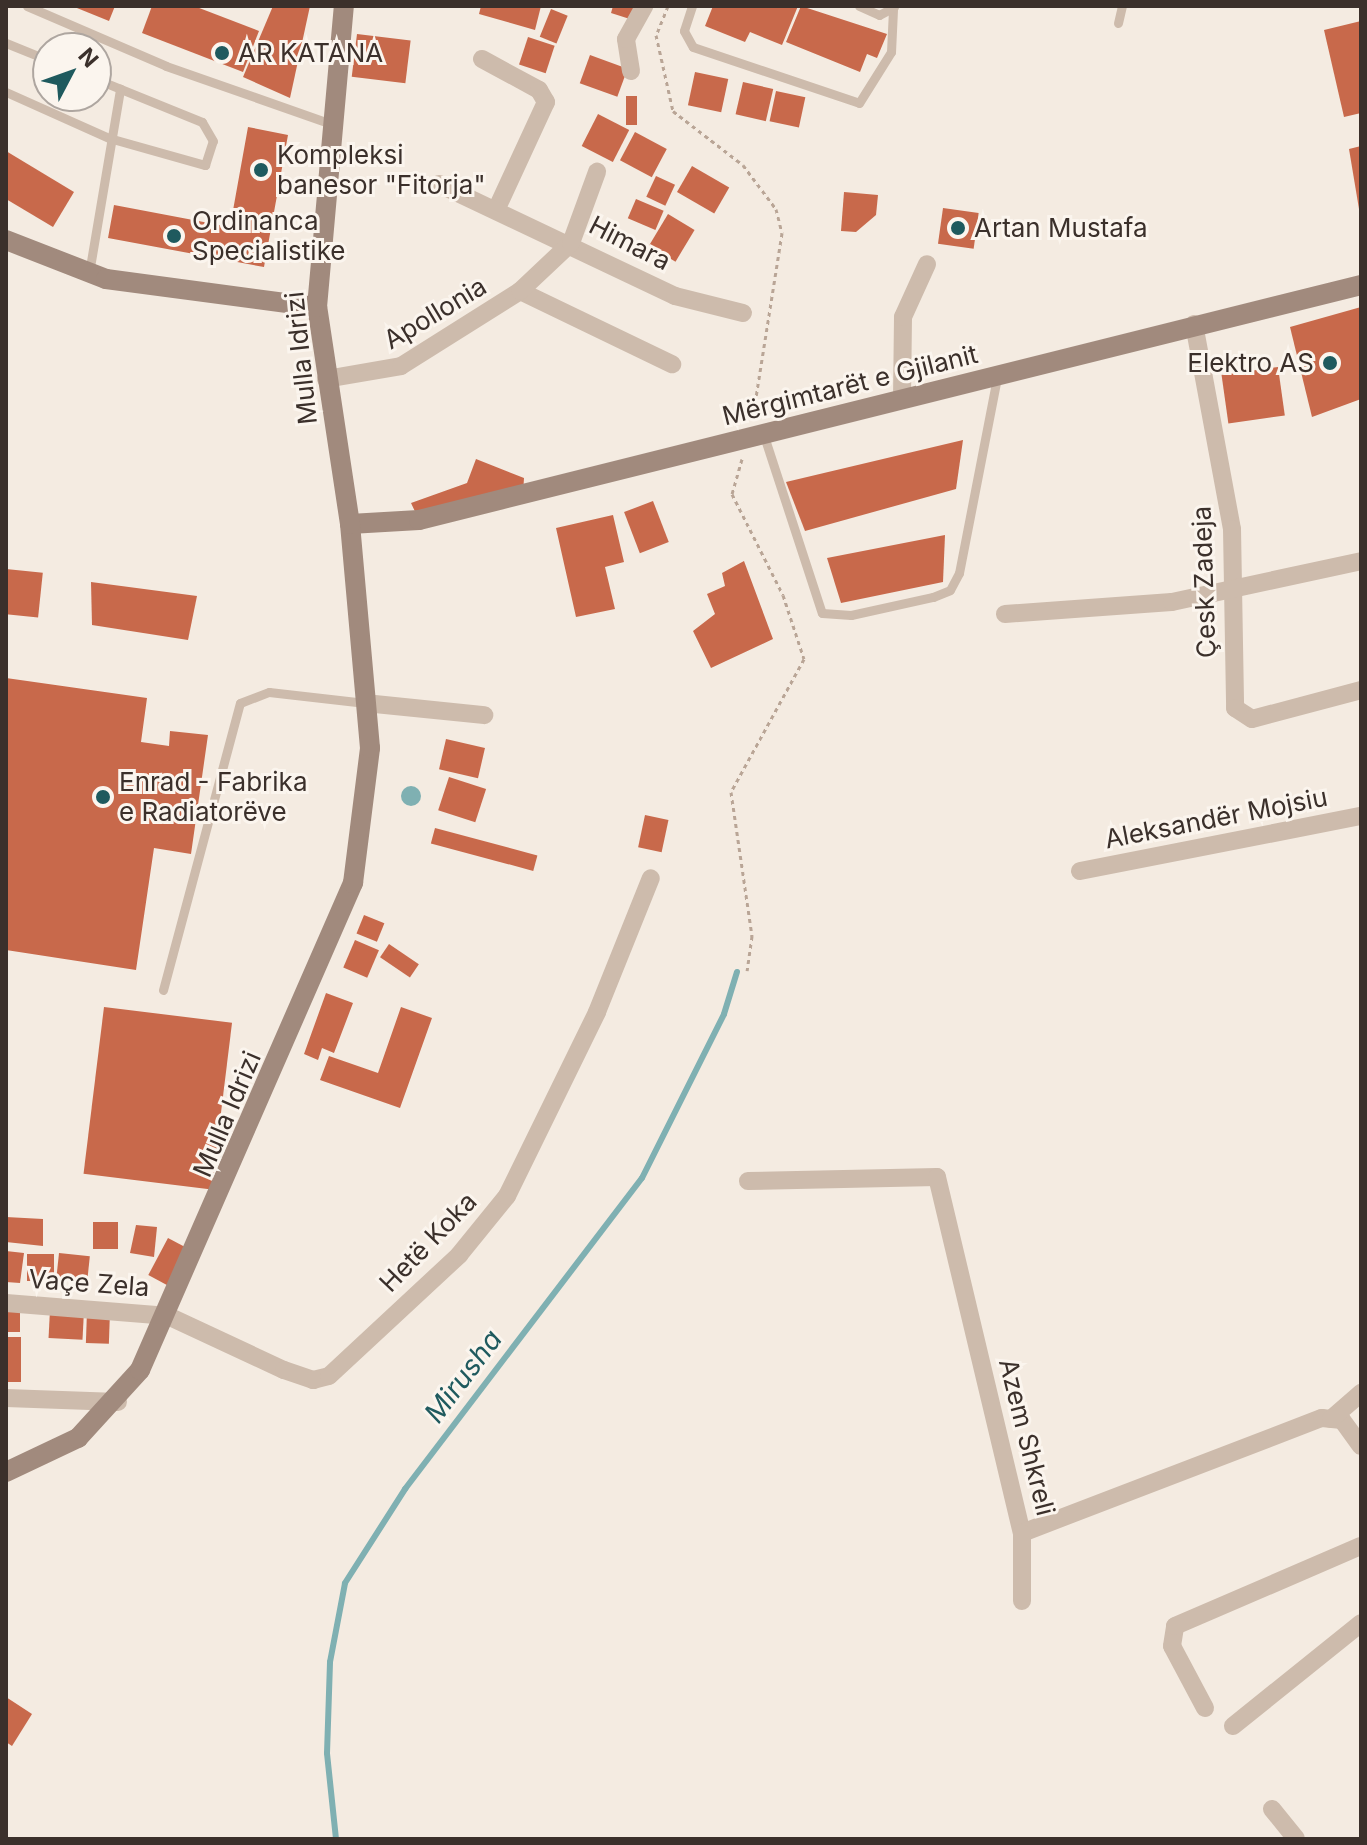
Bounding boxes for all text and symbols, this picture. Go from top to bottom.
north arrow [32,32,112,112]
place label: AR KATANA [238,37,383,69]
text: N [73,43,104,72]
marker: AR KATANA [213,44,231,62]
place label: Kompleksi banesor "Fitorja" [277,139,486,200]
marker: Kompleksi banesor "Fitorja" [252,161,270,179]
place label: Ordinanca Specialistike [192,205,345,266]
street label: Himara [584,209,676,277]
place label: Artan Mustafa [974,212,1148,244]
marker: Artan Mustafa [949,219,967,237]
marker: Ordinanca Specialistike [163,225,185,247]
street label: Apollonia [378,270,492,356]
street label: Mulla Idrizi [279,290,323,426]
street label: Mërgimtarët e Gjilanit [719,338,981,432]
place label: Elektro AS [1187,347,1314,379]
marker: Elektro AS [1321,354,1339,372]
street label: Çesk Zadeja [1186,505,1222,659]
place label: Enrad - Fabrika e Radiatorëve [119,766,307,828]
street label: Aleksandër Mojsiu [1102,781,1330,855]
marker: Enrad - Fabrika e Radiatorëve [94,788,112,806]
street label: Mulla Idrizi [187,1046,267,1182]
street label: Hetë Koka [373,1186,483,1298]
street label: Vaçe Zela [28,1263,150,1303]
water label: Mirusha [417,1323,509,1429]
street label: Azem Shkreli [992,1355,1062,1519]

